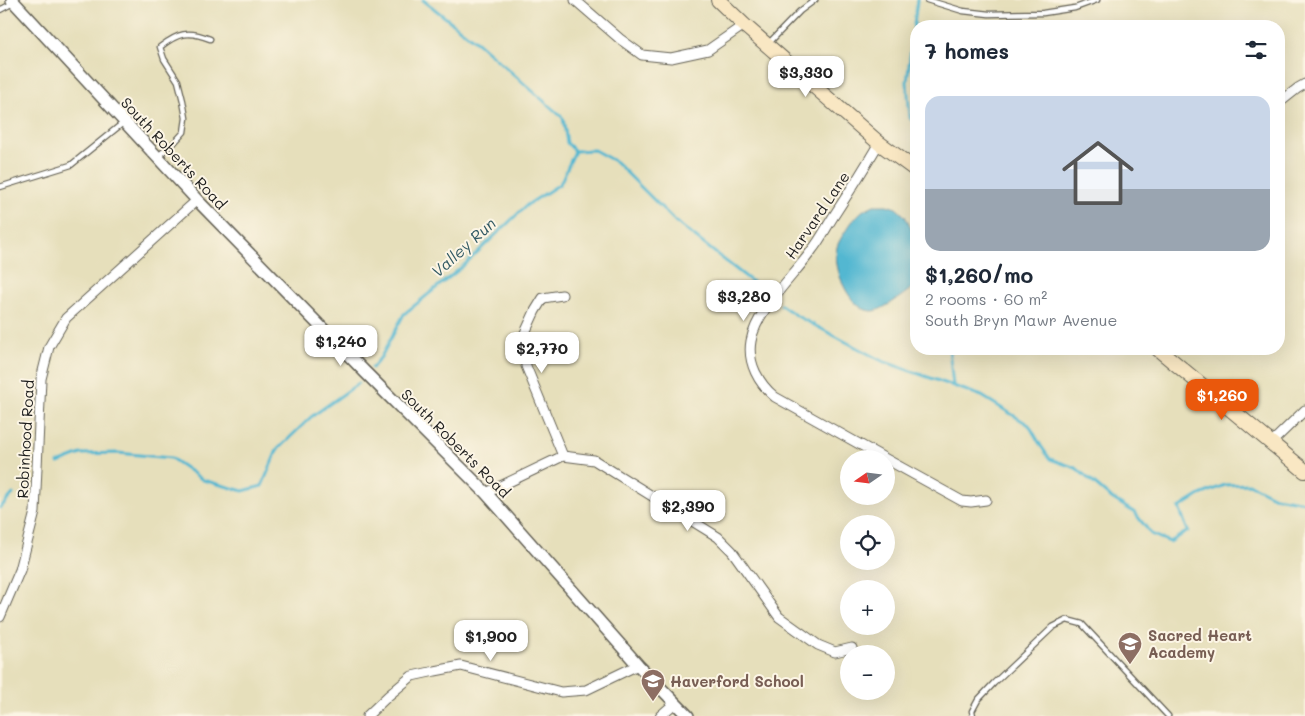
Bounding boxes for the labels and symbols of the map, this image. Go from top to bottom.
pin: $3,330 [765,56,847,98]
street label: South Roberts Road [117,93,231,213]
street label: Harvard Lane [780,167,854,263]
water label: Valley Run [426,212,500,282]
pin: $3,280 [703,280,785,322]
pin: $1,240 [300,324,382,367]
pin: $2,770 [501,332,583,374]
pin: $1,260 [1181,378,1263,421]
street label: Robinhood Road [12,379,38,499]
street label: South Roberts Road [397,384,515,502]
north arrow [840,450,895,505]
pin: $2,390 [647,490,729,532]
pin: $1,900 [450,620,532,662]
place label: Sacred Heart Academy [1148,625,1252,662]
school or university icon: Sacred Heart Academy [1117,631,1143,665]
school or university icon: Haverford School [640,668,666,702]
place label: Haverford School [670,671,804,691]

